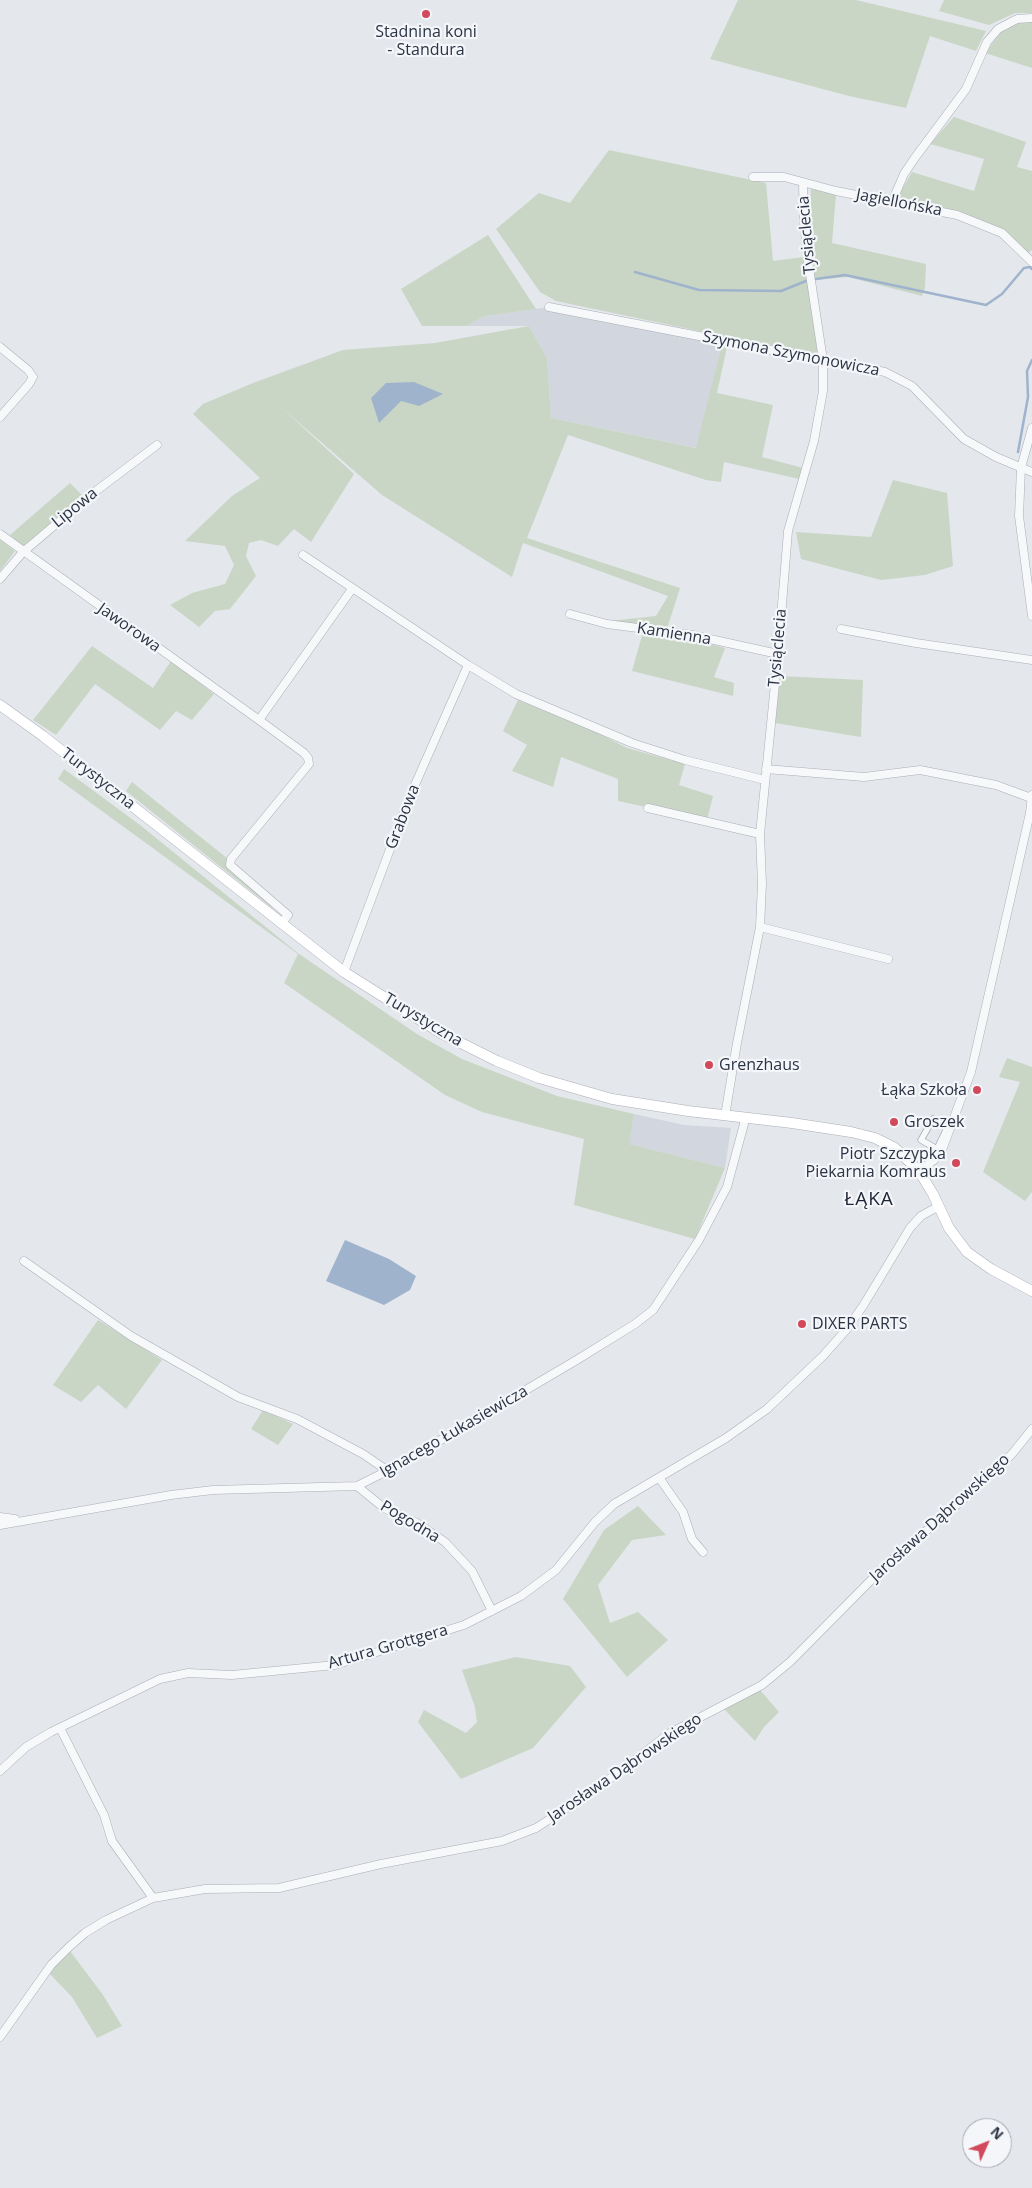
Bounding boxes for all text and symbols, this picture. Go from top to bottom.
marker: Stadnina koni - Standura [420,8,432,20]
place label: Stadnina koni - Standura [375,22,477,60]
street label: Jagiellońska [854,185,944,221]
street label: Tysiąclecia [794,195,820,275]
street label: Szymona Szymonowicza [701,327,881,381]
street label: Lipowa [48,484,102,532]
street label: Jaworowa [94,599,164,657]
street label: Tysiąclecia [765,608,791,688]
street label: Kamienna [635,619,713,649]
street label: Turystyczna [57,744,139,814]
street label: Grabowa [382,782,424,852]
street label: Turystyczna [380,989,466,1051]
place label: Grenzhaus [719,1055,800,1075]
marker: Grenzhaus [703,1059,715,1071]
place label: Łąka Szkoła [881,1080,967,1100]
marker: Łąka Szkoła [971,1084,983,1096]
place label: Groszek [904,1112,964,1132]
marker: Groszek [888,1116,900,1128]
place label: Piotr Szczypka Piekarnia Komraus [806,1144,946,1182]
marker: Piotr Szczypka Piekarnia Komraus [950,1157,962,1169]
district label: ŁĄKA [844,1189,894,1211]
place label: DIXER PARTS [812,1314,907,1334]
marker: DIXER PARTS [796,1318,808,1330]
street label: Ignacego Łukasiewicza [377,1382,531,1482]
street label: Jarosława Dąbrowskiego [866,1450,1014,1586]
street label: Pogodna [377,1497,443,1547]
street label: Artura Grottgera [326,1621,450,1673]
street label: Jarosława Dąbrowskiego [544,1709,706,1827]
north arrow [962,2118,1012,2168]
text: N [987,2122,1008,2144]

